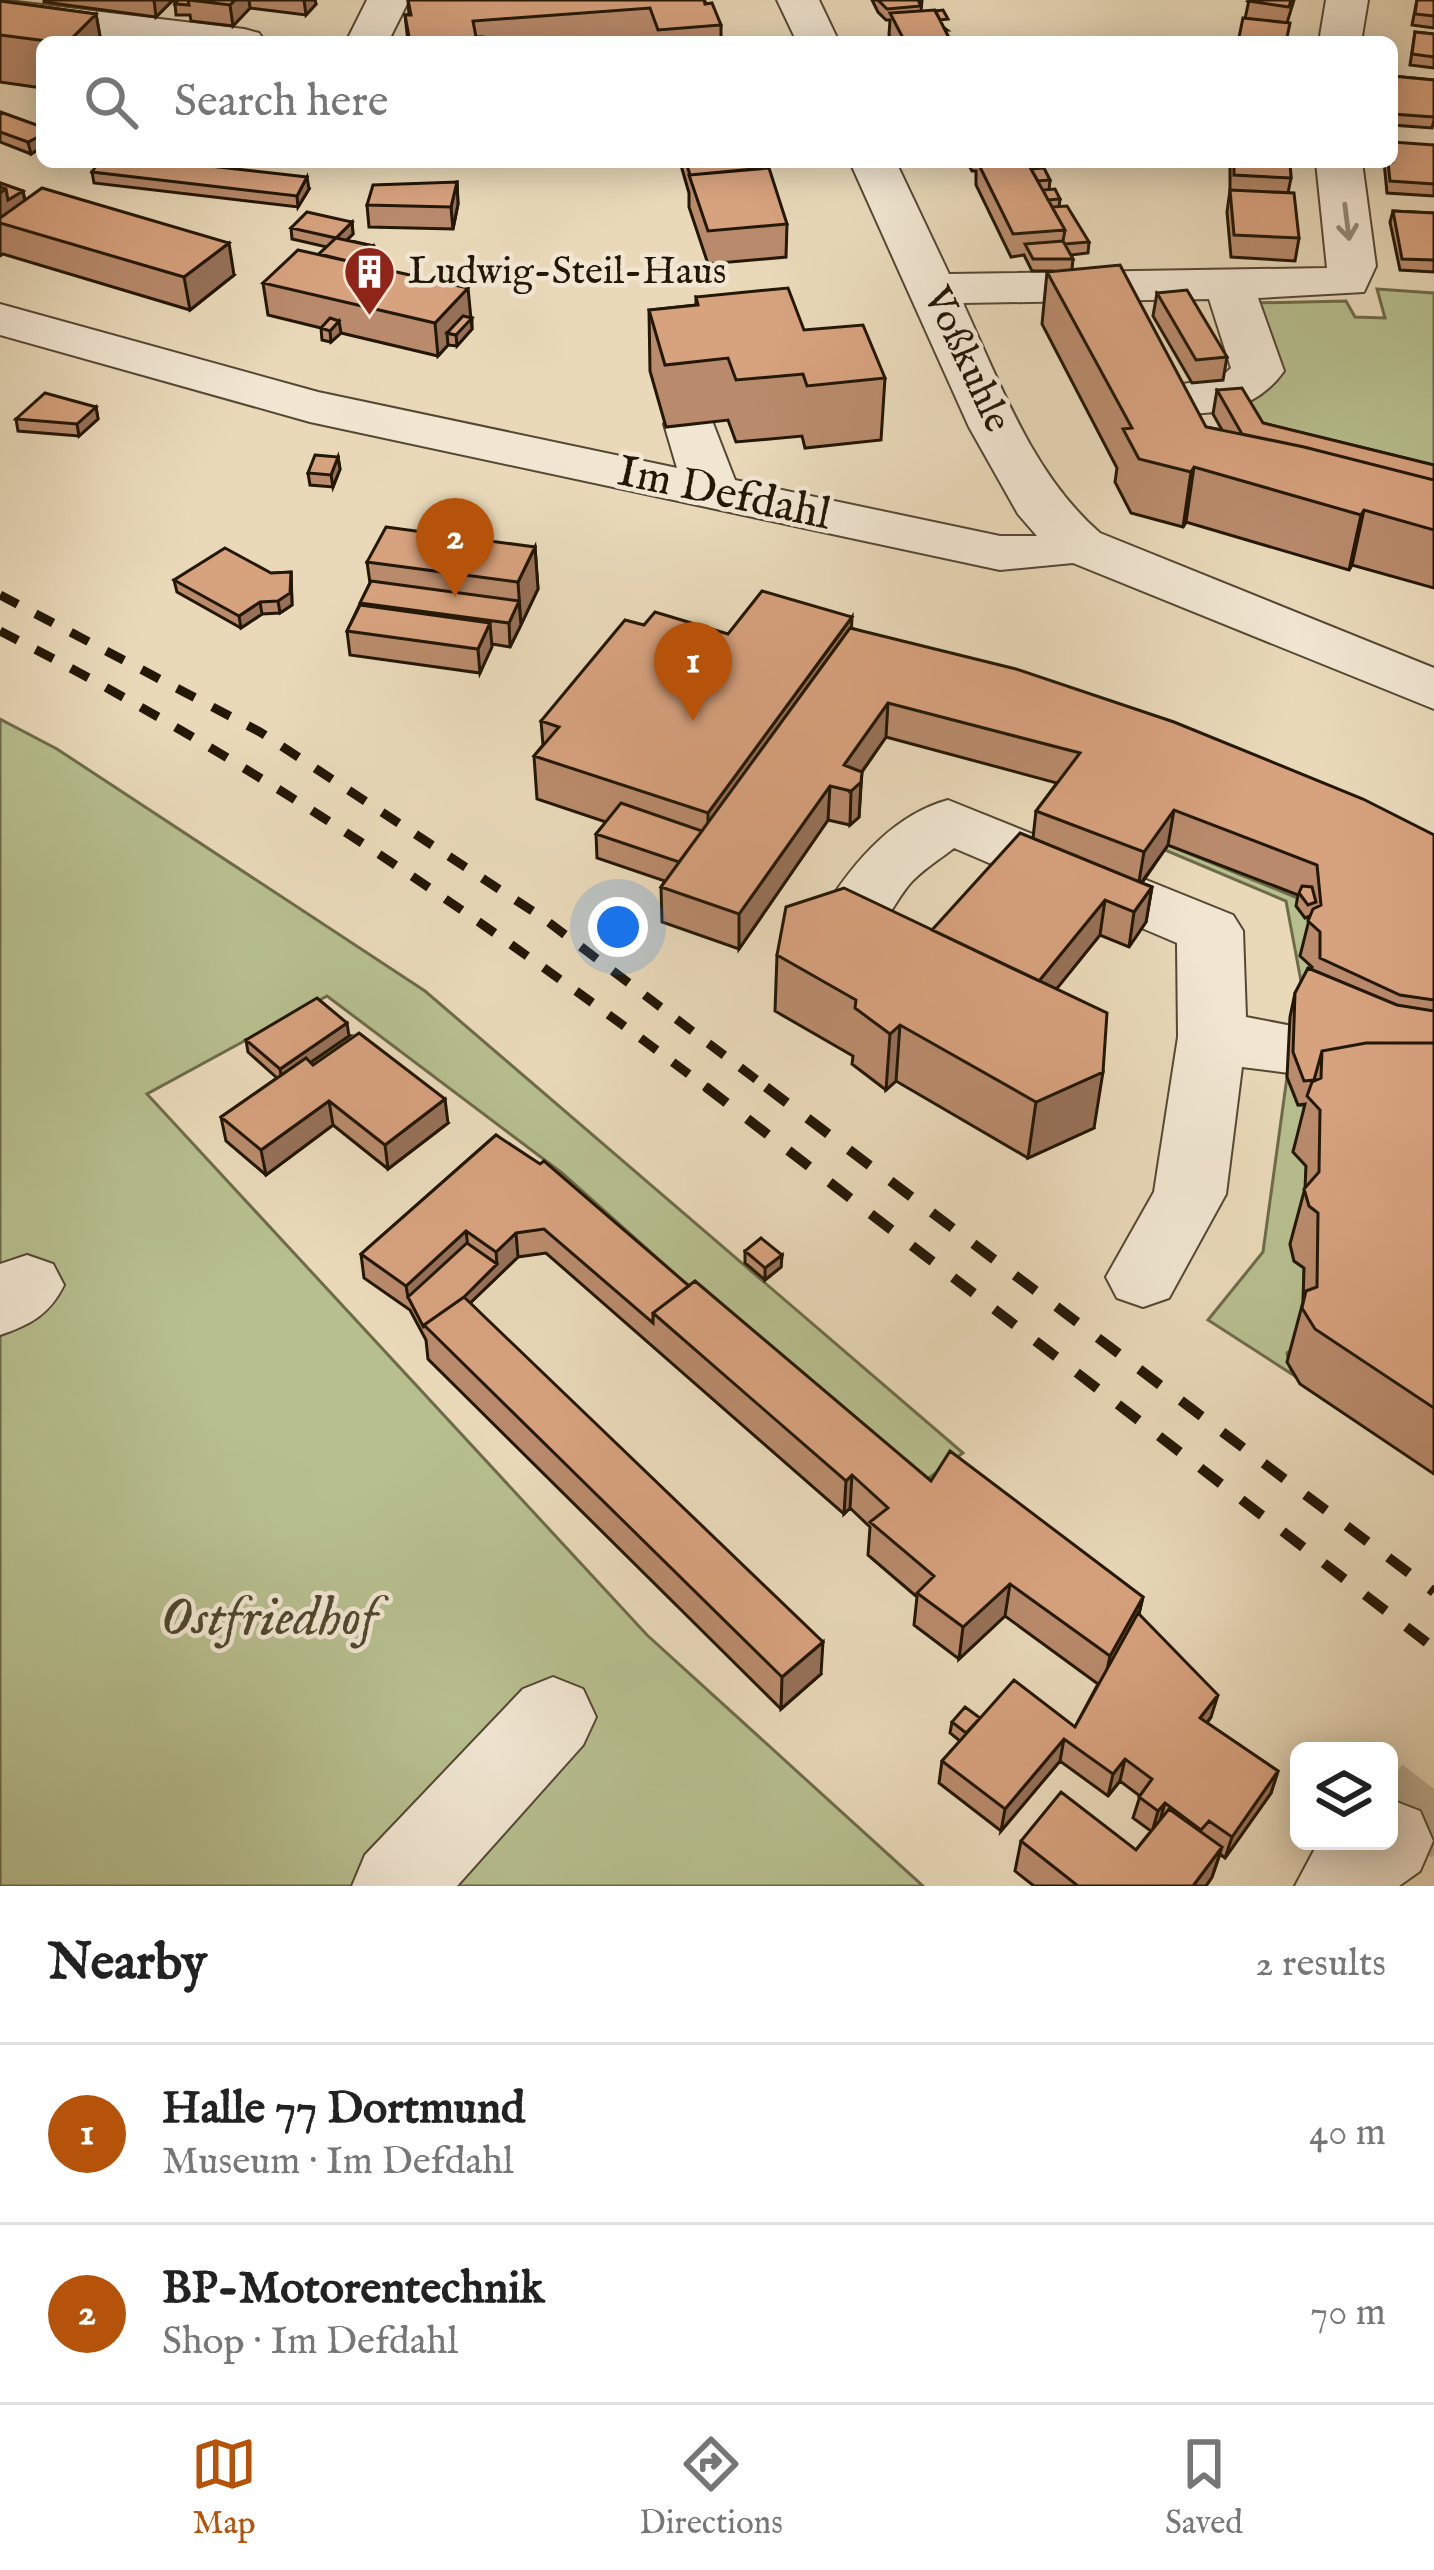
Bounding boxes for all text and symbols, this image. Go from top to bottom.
search box [36,36,1398,168]
icon: search [78,69,144,135]
text: Search here [174,74,388,131]
one-way arrow [1336,202,1358,241]
building icon: Ludwig-Steil-Haus [341,244,397,318]
place label: Ludwig-Steil-Haus [408,248,726,297]
street label: Voßkuhle [911,279,1021,441]
street label: Im Defdahl [612,444,836,545]
pin: 2 [416,498,494,597]
pin: 1 [654,622,732,721]
your location [588,897,648,957]
park label: Ostfriedhof [161,1585,389,1654]
map controls [1290,1742,1398,1850]
button: layers [1290,1742,1398,1850]
text: Nearby [48,1932,207,1997]
text: 2 results [1255,1940,1386,1989]
text: Halle 77 Dortmund [162,2081,525,2138]
text: 1 [80,2109,94,2158]
text: 40 m [1309,2109,1386,2158]
text: Museum · Im Defdahl [162,2138,514,2187]
text: BP-Motorentechnik [162,2261,544,2318]
text: 2 [78,2289,96,2338]
text: 70 m [1310,2289,1386,2338]
text: Shop · Im Defdahl [162,2318,458,2367]
tab: Map [191,2431,257,2545]
tab: Directions [639,2431,783,2545]
tab: Saved [1165,2431,1243,2545]

